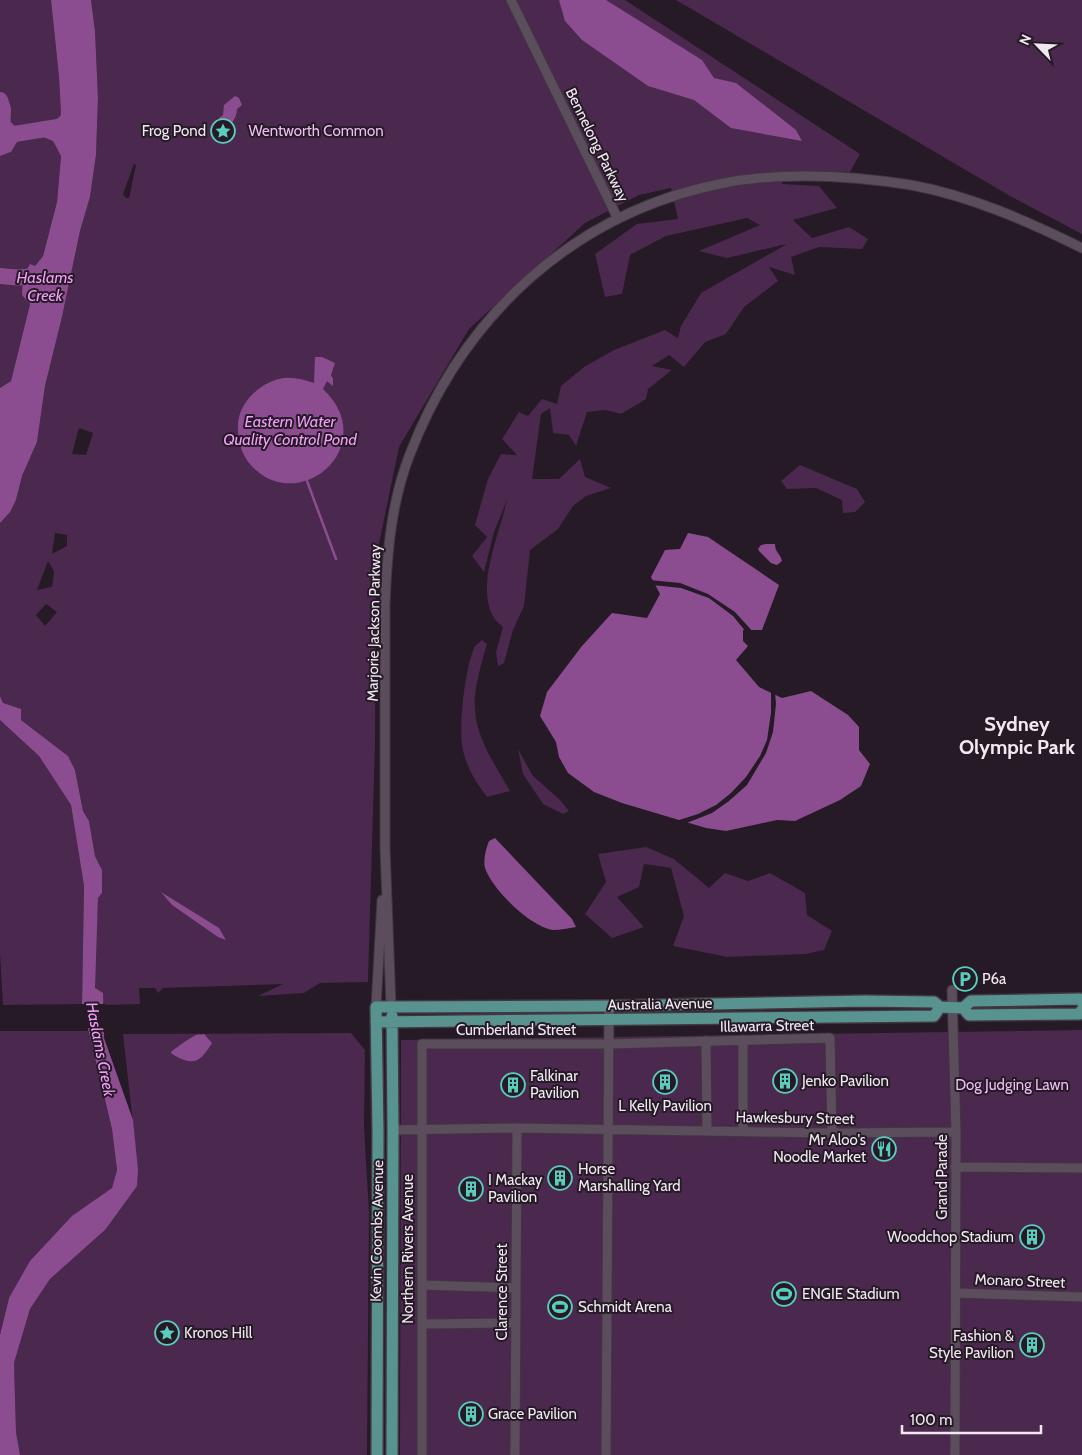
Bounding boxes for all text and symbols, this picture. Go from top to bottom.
north arrow [1012,20,1062,70]
text: N [1015,32,1035,48]
street label: Bennelong Parkway [562,85,633,205]
place icon: Frog Pond [210,118,236,144]
place label: Frog Pond [142,122,206,140]
park label: Wentworth Common [248,122,384,140]
water label: Haslams Creek [16,268,74,305]
water label: Eastern Water Quality Control Pond [223,412,357,449]
street label: Marjorie Jackson Parkway [364,544,384,702]
district label: Sydney Olympic Park [959,712,1075,759]
parking icon: P6a [952,966,978,992]
place label: P6a [982,970,1007,988]
street label: Australia Avenue [607,994,713,1014]
water label: Haslams Creek [82,1000,119,1099]
street label: Illawarra Street [720,1016,814,1036]
street label: Cumberland Street [456,1021,576,1039]
place label: Falkinar Pavilion [530,1067,579,1102]
building icon: Jenko Pavilion [772,1068,798,1094]
building icon: L Kelly Pavilion [652,1069,678,1095]
building icon: Falkinar Pavilion [500,1072,526,1098]
place label: Jenko Pavilion [801,1072,889,1090]
park label: Dog Judging Lawn [955,1076,1069,1094]
place label: L Kelly Pavilion [618,1097,712,1115]
street label: Hawkesbury Street [735,1108,855,1128]
place label: Mr Aloo's Noodle Market [773,1131,866,1166]
street label: Grand Parade [933,1134,951,1220]
restaurant icon: Mr Aloo's Noodle Market [871,1136,897,1162]
street label: Kevin Coombs Avenue [367,1160,387,1302]
place label: Horse Marshalling Yard [578,1160,681,1195]
building icon: Horse Marshalling Yard [547,1165,573,1191]
place label: I Mackay Pavilion [488,1171,543,1206]
street label: Northern Rivers Avenue [399,1174,417,1324]
building icon: I Mackay Pavilion [458,1176,484,1202]
building icon: Woodchop Stadium [1019,1224,1045,1250]
place label: Woodchop Stadium [887,1228,1014,1246]
street label: Clarence Street [493,1244,511,1340]
street label: Monaro Street [974,1270,1066,1292]
sports icon: ENGIE Stadium [771,1281,797,1307]
place label: ENGIE Stadium [802,1285,900,1303]
sports icon: Schmidt Arena [547,1294,573,1320]
place label: Schmidt Arena [578,1298,673,1316]
place icon: Kronos Hill [154,1320,180,1346]
place label: Kronos Hill [184,1324,253,1342]
place label: Fashion & Style Pavilion [929,1327,1014,1362]
building icon: Fashion & Style Pavilion [1019,1332,1045,1358]
building icon: Grace Pavilion [458,1401,484,1427]
scale bar [902,1402,1041,1434]
place label: Grace Pavilion [488,1405,577,1423]
text: 100 m [910,1411,952,1429]

